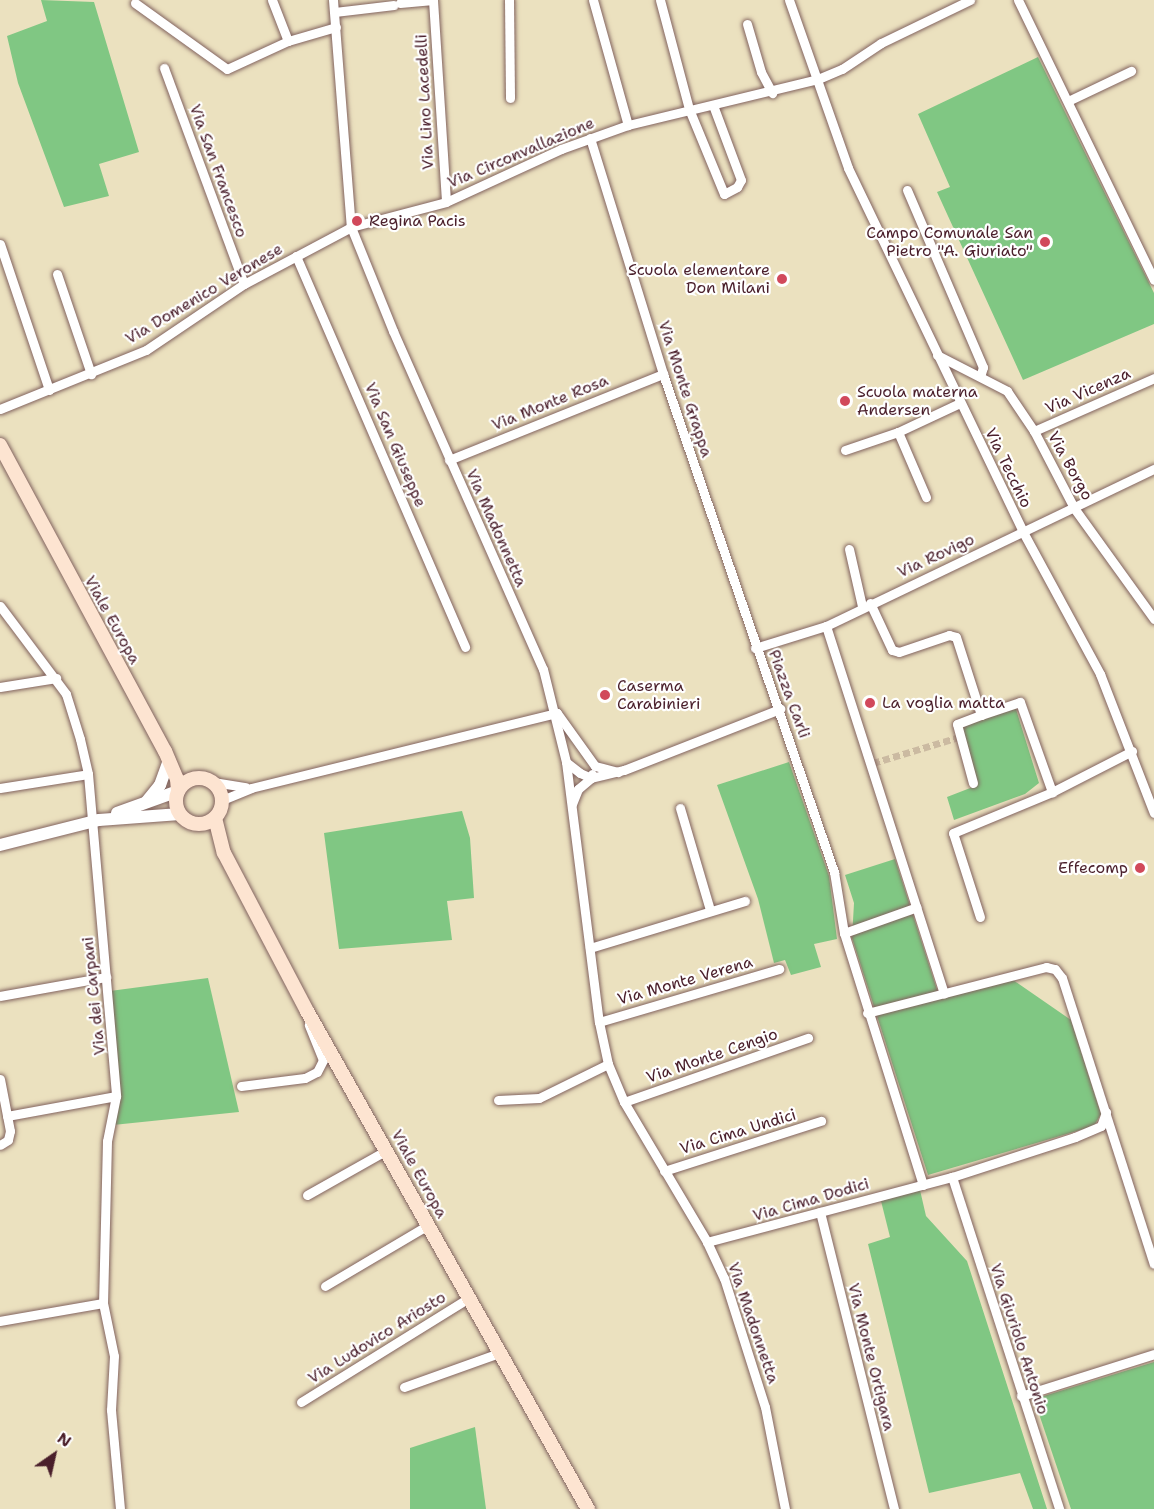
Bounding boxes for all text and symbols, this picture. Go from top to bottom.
street label: Via Lino Lacedelli [412,34,438,170]
street label: Via San Francesco [185,102,251,240]
street label: Via Circonvallazione [445,113,597,193]
place label: Regina Pacis [369,211,466,231]
marker: Regina Pacis [350,214,364,228]
place label: Campo Comunale San Pietro "A. Giuriato" [866,223,1033,261]
marker: Campo Comunale San Pietro "A. Giuriato" [1038,235,1052,249]
street label: Via Domenico Veronese [122,239,286,349]
place label: Scuola elementare Don Milani [628,260,770,298]
marker: Scuola elementare Don Milani [775,272,789,286]
street label: Via Monte Grappa [654,318,716,460]
street label: Via Vicenza [1043,364,1133,418]
street label: Via Monte Rosa [489,371,611,435]
street label: Via San Giuseppe [360,380,430,510]
place label: Scuola materna Andersen [857,382,978,420]
marker: Scuola materna Andersen [838,394,852,408]
street label: Via Tecchio [980,425,1036,511]
street label: Via Borgo [1043,428,1097,504]
street label: Via Madonnetta [461,466,531,590]
street label: Via Rovigo [894,530,978,582]
street label: Viale Europa [80,572,144,668]
street label: Piazza Carli [764,647,814,741]
place label: Caserma Carabinieri [617,676,701,714]
marker: Caserma Carabinieri [598,688,612,702]
place label: La voglia matta [882,693,1005,713]
marker: La voglia matta [863,696,877,710]
place label: Effecomp [1058,858,1128,878]
marker: Effecomp [1133,861,1147,875]
street label: Via dei Carpani [78,936,110,1056]
street label: Via Monte Verena [615,953,755,1009]
street label: Via Monte Cengio [644,1024,780,1088]
street label: Via Cima Undici [678,1105,798,1159]
street label: Viale Europa [387,1126,451,1222]
street label: Via Cima Dodici [751,1174,871,1226]
street label: Via Madonnetta [723,1260,783,1386]
street label: Via Giuriolo Antonio [986,1261,1052,1417]
street label: Via Monte Ortigara [843,1281,899,1433]
street label: Via Ludovico Ariosto [305,1288,449,1388]
north arrow [24,1425,84,1485]
text: N [53,1427,75,1452]

